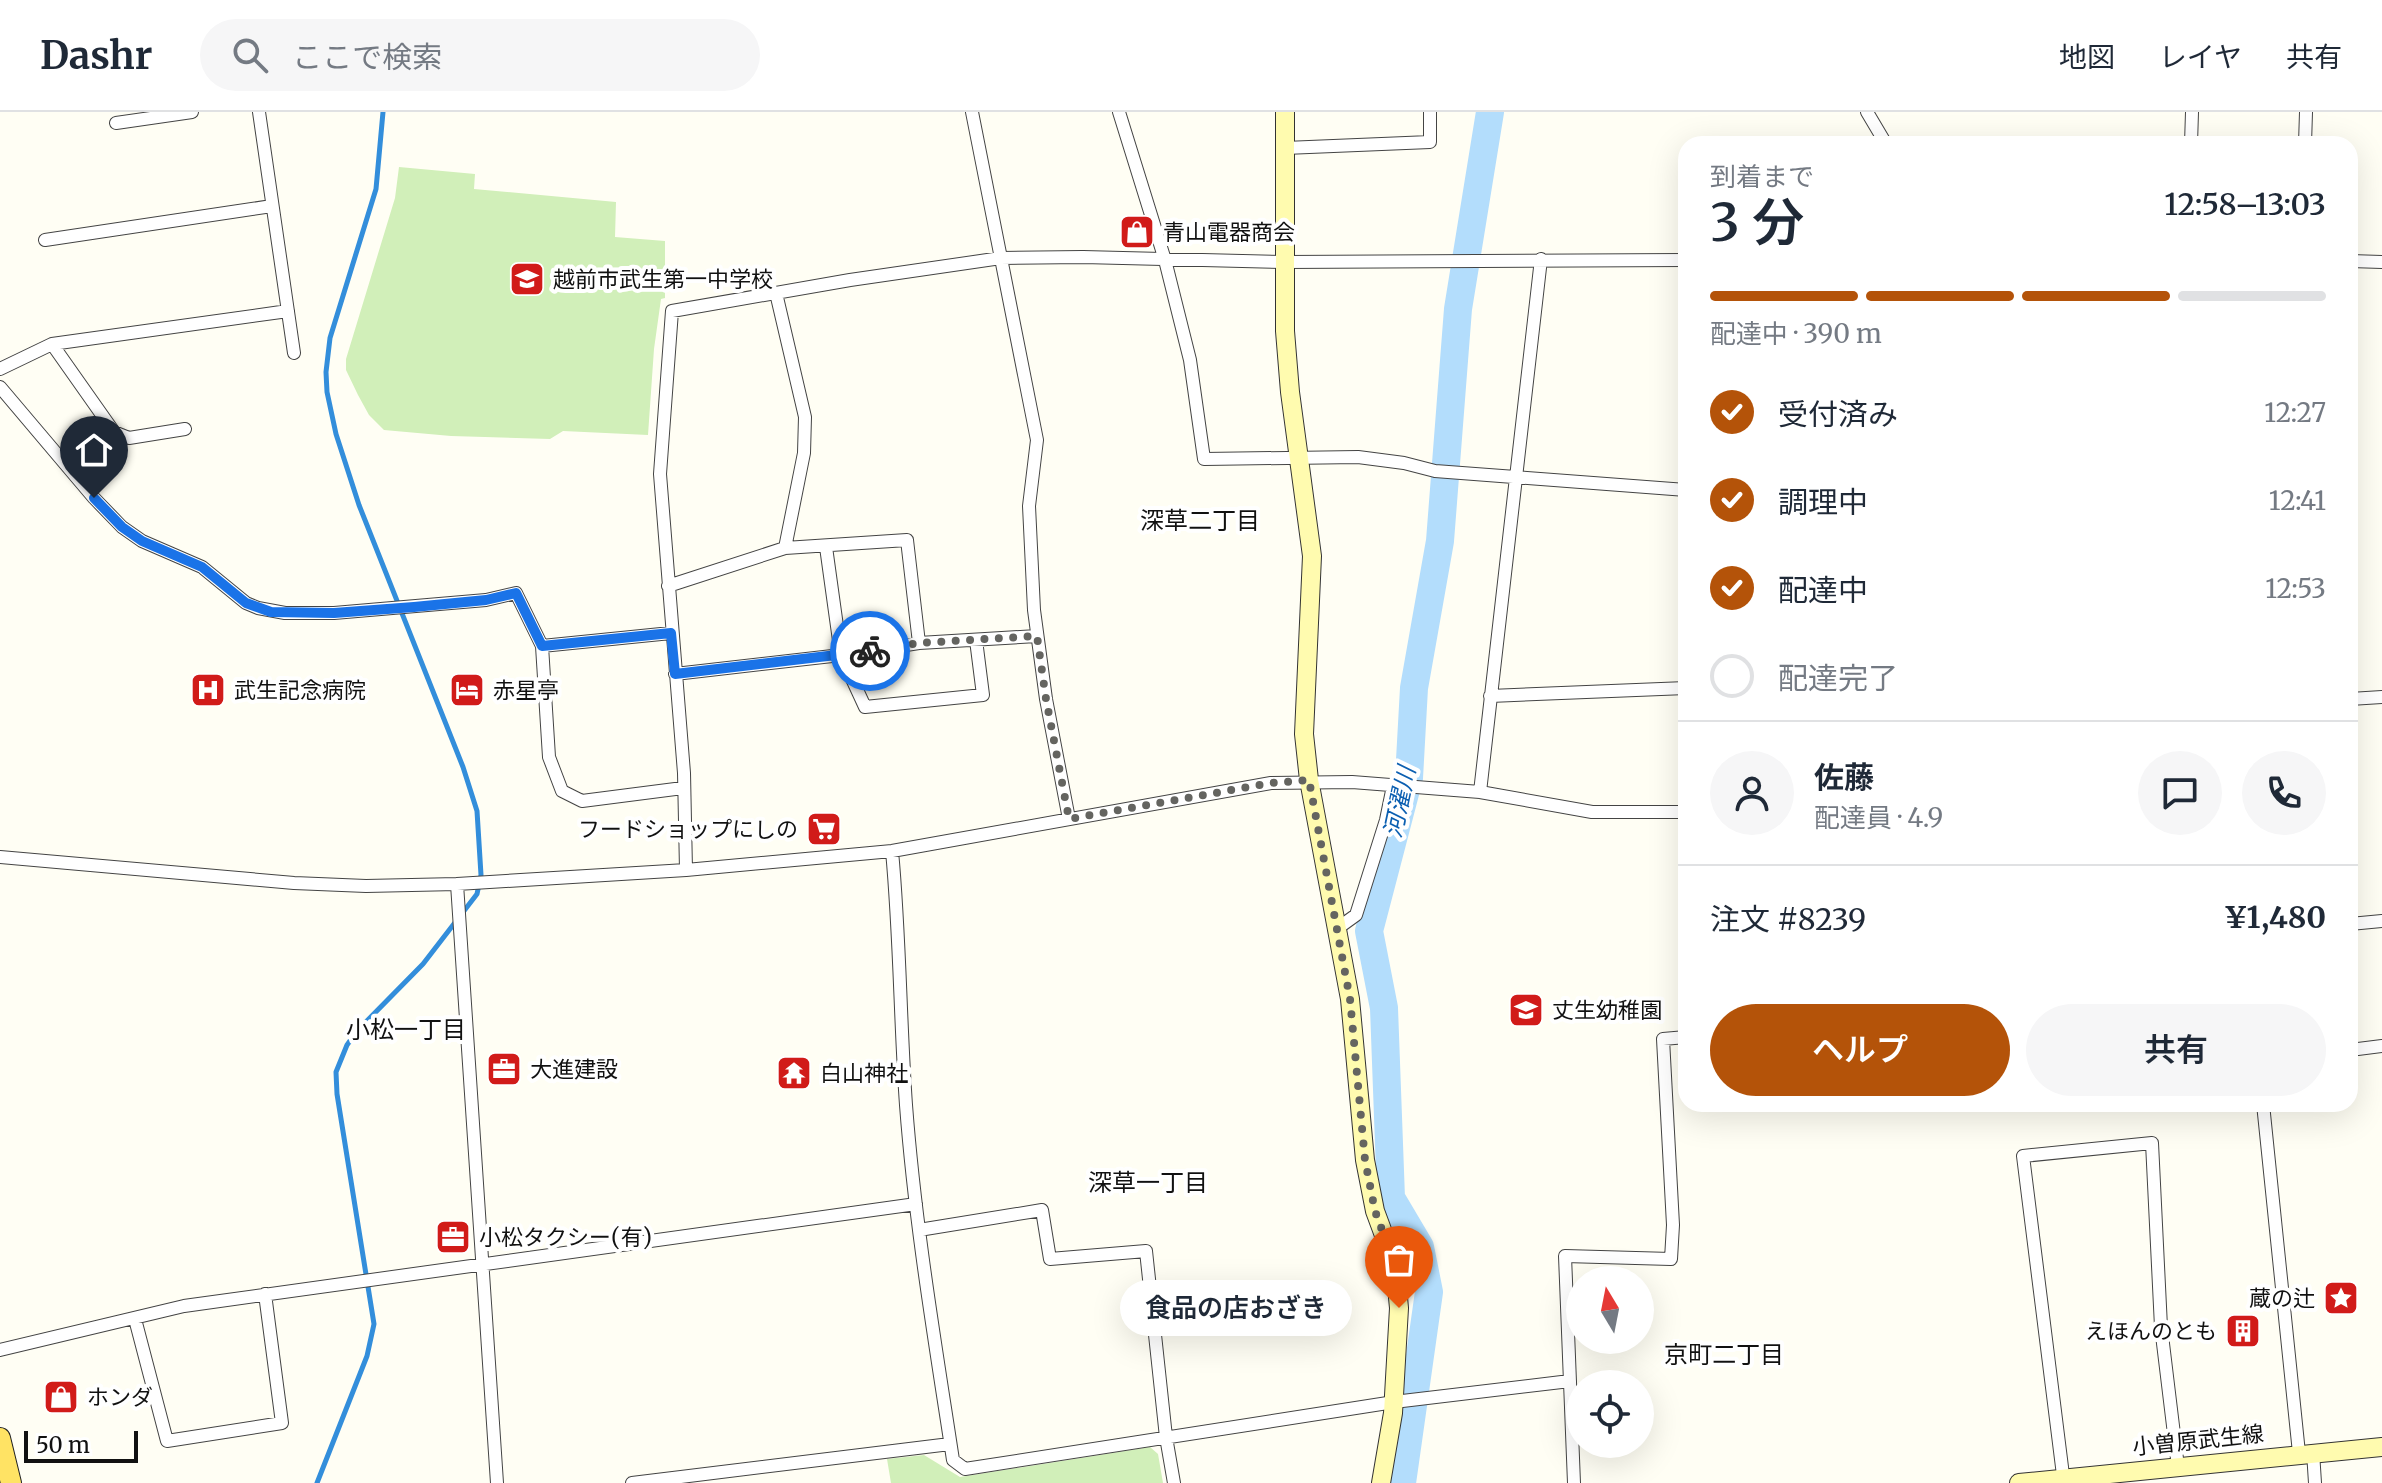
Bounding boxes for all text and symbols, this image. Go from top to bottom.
search box [200,19,760,91]
text: Dashr [40,32,152,79]
icon: search [228,33,272,77]
text: ここで検索 [292,38,442,76]
text: 地図 [2059,39,2115,75]
text: レイヤ [2159,39,2242,75]
text: 共有 [2286,39,2342,75]
text: 到着まで [1710,160,1814,193]
text: 12:58–13:03 [2164,185,2326,223]
text: 3 分 [1710,190,1804,255]
shop icon: 青山電器商会 [1118,213,1156,251]
place label: 青山電器商会 [1163,218,1295,246]
school or university icon: 越前市武生第一中学校 [508,260,546,298]
place label: 越前市武生第一中学校 [553,265,773,293]
text: 配達中 · 390 m [1710,317,1882,350]
icon: check [1710,390,1754,434]
text: 受付済み [1778,395,1898,433]
text: 12:27 [2264,396,2326,429]
pin [60,416,128,498]
icon: home [72,428,116,472]
icon: check [1710,478,1754,522]
text: 調理中 [1778,483,1868,521]
text: 12:41 [2269,484,2326,517]
district label: 深草二丁目 [1140,505,1260,536]
icon: check [1710,566,1754,610]
text: 配達中 [1778,571,1868,609]
text: 12:53 [2265,572,2326,605]
courier [830,611,910,691]
icon: bike [848,629,892,673]
text: 配達完了 [1778,659,1898,697]
hospital icon: 武生記念病院 [189,671,227,709]
hotel icon: 赤星亭 [448,671,486,709]
place label: 武生記念病院 [234,676,366,704]
place label: 赤星亭 [493,676,559,704]
button: person [1710,751,1794,835]
button: chat [2138,751,2222,835]
button: phone [2242,751,2326,835]
text: 佐藤 [1814,758,1874,796]
water label: 河濯川 [1377,761,1423,840]
text: 配達員 · 4.9 [1814,801,1943,834]
supermarket icon: フードショップにしの [805,810,843,848]
place label: フードショップにしの [578,815,798,843]
text: ¥1,480 [2224,898,2326,936]
text: 注文 #8239 [1710,900,1866,938]
school or university icon: 丈生幼稚園 [1507,991,1545,1029]
place label: 丈生幼稚園 [1552,996,1662,1024]
button: ヘルプ [1710,1004,2010,1096]
button: 共有 [2026,1004,2326,1096]
district label: 小松一丁目 [346,1014,466,1045]
office icon: 大進建設 [485,1050,523,1088]
temple icon: 白山神社 [775,1054,813,1092]
place label: 大進建設 [530,1055,618,1083]
place label: 白山神社 [820,1059,908,1087]
district label: 深草一丁目 [1088,1167,1208,1198]
office icon: 小松タクシー(有) [434,1218,472,1256]
place label: 小松タクシー(有) [479,1223,652,1251]
pin [1365,1226,1433,1308]
icon: bag [1377,1238,1421,1282]
north arrow [1566,1266,1654,1354]
map controls [1566,1266,1654,1458]
place icon: 蔵の辻 [2322,1279,2360,1317]
callout: 食品の店おざき [1119,1280,1351,1336]
place label: 蔵の辻 [2249,1284,2315,1312]
text: 食品の店おざき [1145,1291,1327,1324]
building icon: えほんのとも [2224,1312,2262,1350]
place label: えほんのとも [2085,1317,2217,1345]
district label: 京町二丁目 [1664,1339,1784,1370]
button: locate [1566,1370,1654,1458]
shop icon: ホンダ [42,1378,80,1416]
place label: ホンダ [87,1383,153,1411]
street label: 小曽原武生線 [2131,1419,2265,1461]
scale bar [24,1427,138,1463]
text: 50 m [36,1431,90,1459]

